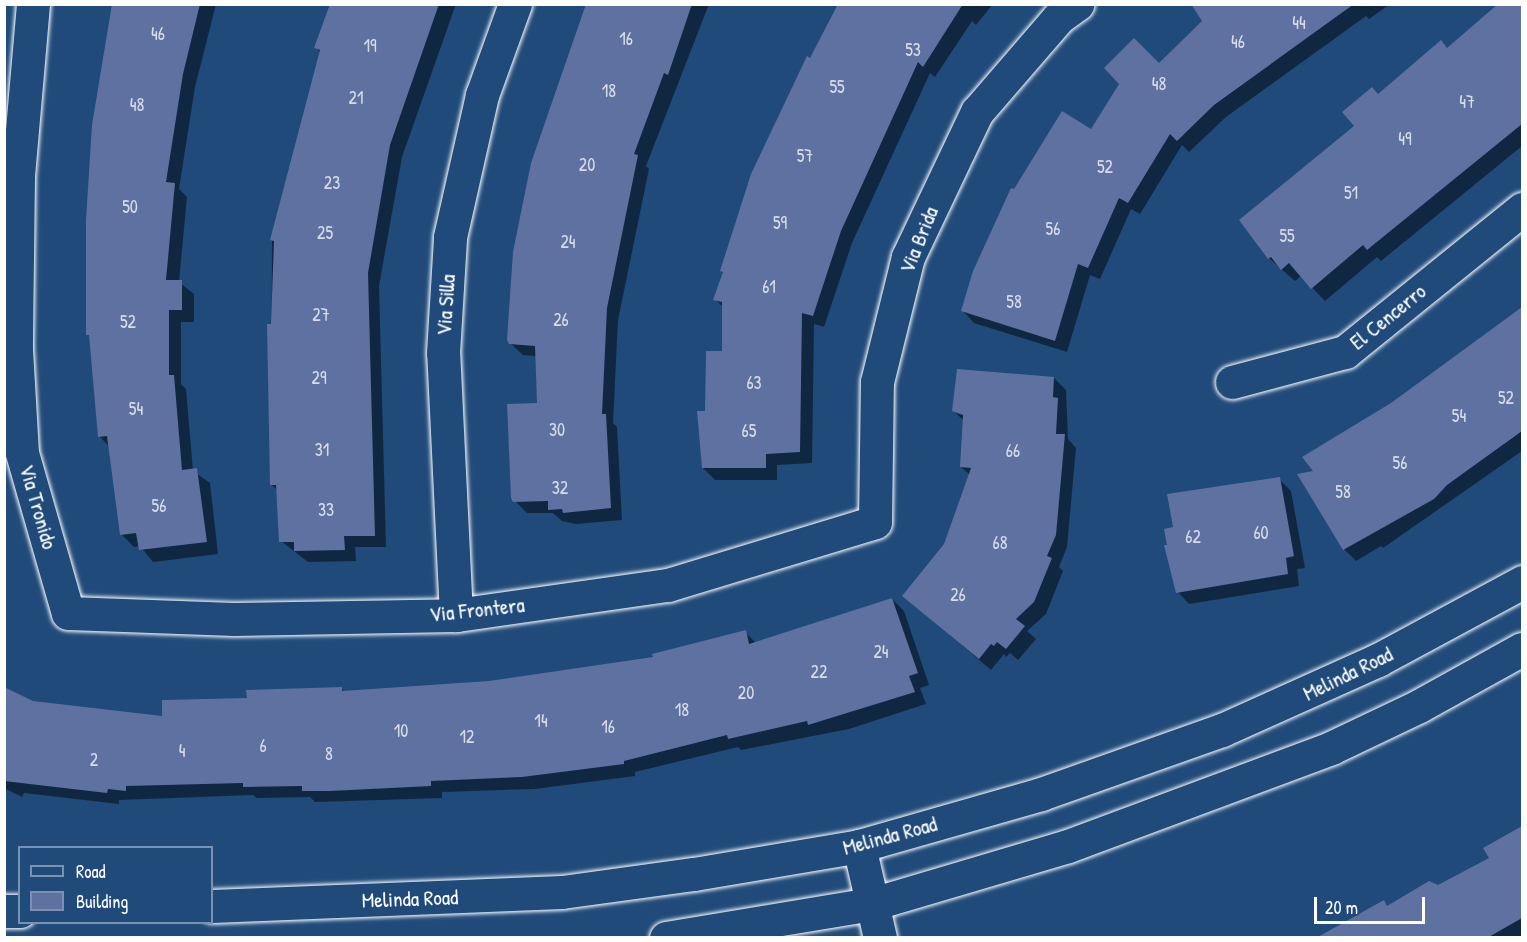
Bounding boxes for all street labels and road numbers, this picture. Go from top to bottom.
street label: Via Brida [894,203,944,277]
street label: Via Silla [431,274,461,336]
street label: El Cencerro [1345,279,1431,355]
street label: Via Tronido [14,462,62,552]
street label: Via Frontera [428,592,526,628]
street label: Melinda Road [1299,642,1397,706]
street label: Melinda Road [840,811,940,861]
street label: Melinda Road [361,885,459,913]

